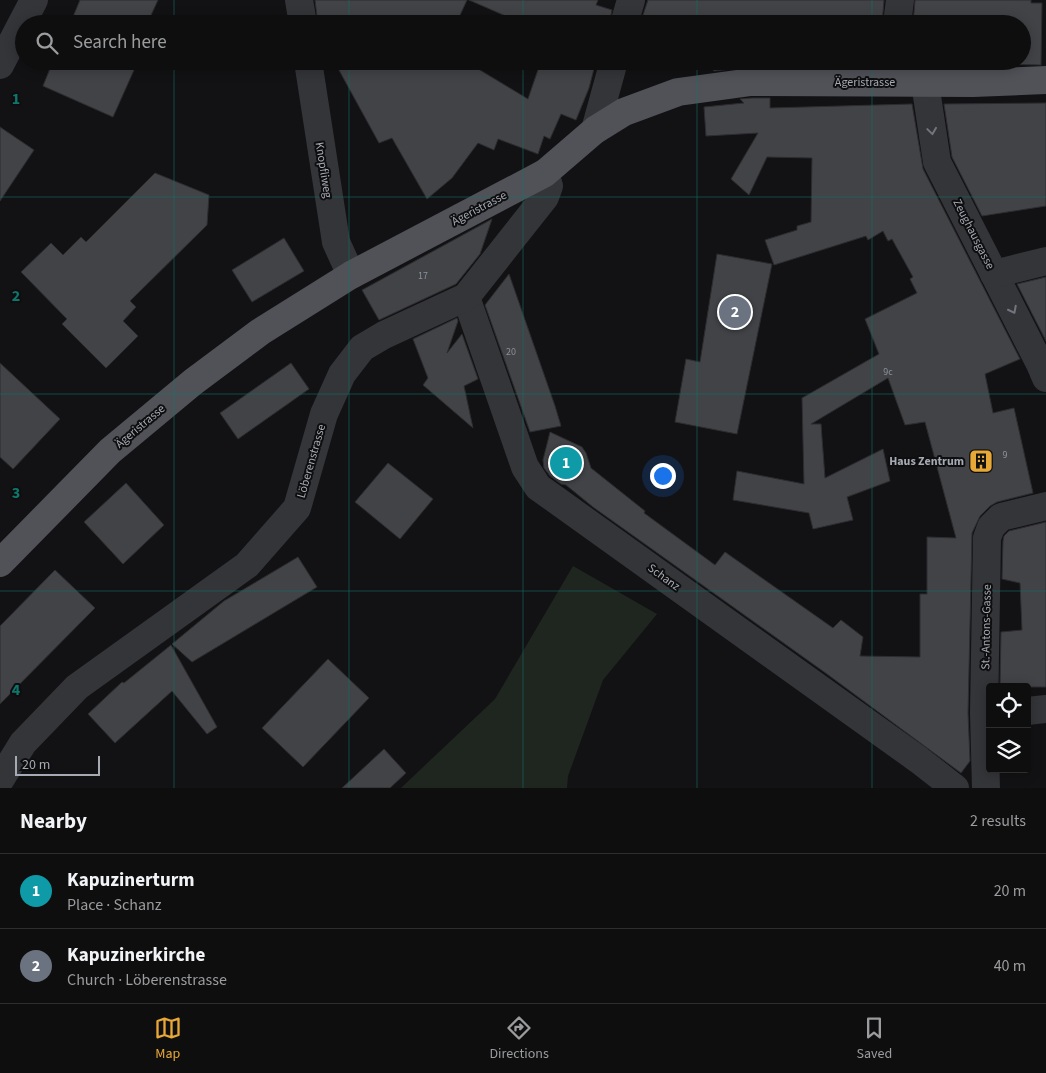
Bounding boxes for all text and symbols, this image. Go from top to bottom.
search box [15,15,1031,70]
icon: search [33,29,61,57]
text: Search here [73,29,167,56]
street label: Ägeristrasse [835,74,895,91]
text: 1 [12,88,20,110]
one-way arrow [927,127,937,135]
street label: Knopfliweg [311,141,336,199]
street label: Ägeristrasse [449,187,510,230]
street label: Zeughausgasse [949,196,999,272]
house number: 17 [418,269,428,283]
text: 2 [12,285,20,307]
pin: 2 [719,293,751,331]
one-way arrow [1007,305,1017,314]
house number: 20 [506,345,516,359]
house number: 9c [883,365,893,379]
street label: Ägeristrasse [112,400,169,452]
street label: Löberenstrasse [293,422,330,500]
pin: 1 [550,444,582,482]
building icon: Haus Zentrum [968,448,994,474]
house number: 9 [1003,448,1008,462]
place label: Haus Zentrum [889,453,964,470]
your location [650,463,676,489]
text: 3 [12,482,20,504]
street label: Schanz [644,560,683,595]
street label: St.-Antons-Gasse [977,584,996,670]
text: 4 [12,679,21,701]
map controls [986,683,1031,773]
button: locate [986,683,1031,728]
button: layers [986,728,1031,773]
scale bar [15,753,100,776]
text: 20 m [22,755,50,775]
text: Nearby [20,806,87,836]
text: 2 results [970,810,1026,832]
text: Kapuzinerturm [67,867,195,894]
text: 1 [32,880,40,902]
text: 20 m [994,880,1026,902]
text: Place · Schanz [67,894,162,916]
text: Kapuzinerkirche [67,942,205,969]
text: 2 [32,955,40,977]
text: 40 m [994,955,1026,977]
text: Church · Löberenstrasse [67,969,227,991]
tab: Map [154,1014,182,1064]
tab: Directions [490,1014,549,1064]
tab: Saved [856,1014,892,1064]

